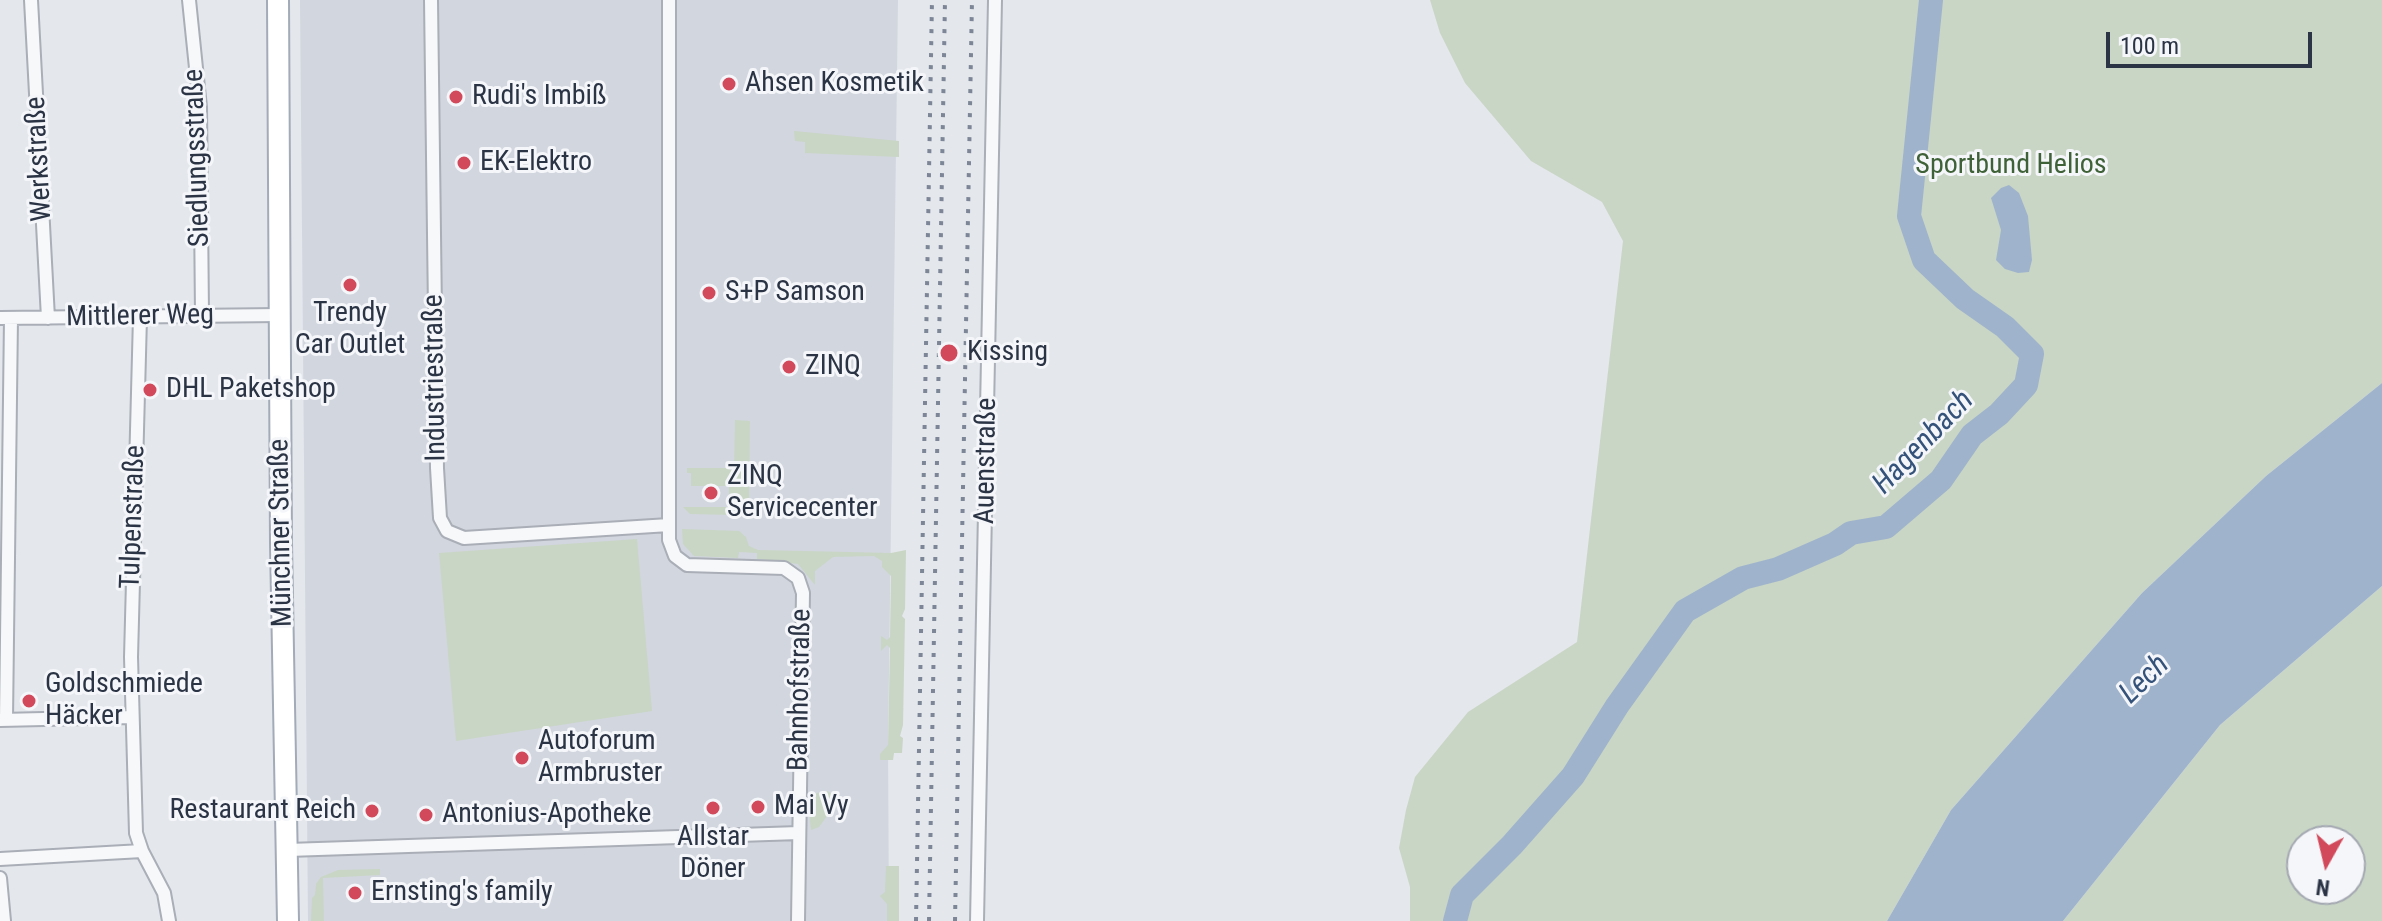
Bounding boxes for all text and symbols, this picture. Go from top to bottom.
scale bar [2110,16,2316,66]
text: 100 m [2120,32,2179,60]
place label: Ahsen Kosmetik [745,67,924,101]
street label: Siedlungsstraße [178,68,218,248]
marker: Ahsen Kosmetik [720,75,738,93]
place label: Rudi's Imbiß [472,80,607,114]
marker: Rudi's Imbiß [447,88,465,106]
street label: Werkstraße [20,96,60,222]
place label: EK-Elektro [480,146,592,180]
park label: Sportbund Helios [1915,149,2107,183]
marker: EK-Elektro [455,154,473,172]
marker: Trendy Car Outlet [341,276,359,294]
place label: S+P Samson [725,276,865,310]
marker: S+P Samson [700,284,718,302]
street label: Industriestraße [418,294,454,462]
place label: Trendy Car Outlet [295,297,405,363]
street label: Mittlerer Weg [66,299,214,335]
place label: Kissing [967,336,1048,370]
marker: Kissing [938,342,960,364]
place label: ZINQ [805,350,861,384]
marker: ZINQ [780,358,798,376]
place label: DHL Paketshop [166,373,336,407]
marker: DHL Paketshop [141,381,159,399]
water label: Hagenbach [1866,384,1982,502]
street label: Auenstraße [969,398,1005,524]
street label: Münchner Straße [264,439,300,627]
street label: Tulpenstraße [115,444,153,590]
place label: ZINQ Servicecenter [727,460,877,526]
marker: ZINQ Servicecenter [702,484,720,502]
street label: Bahnhofstraße [783,609,819,771]
water label: Lech [2113,648,2177,712]
place label: Goldschmiede Häcker [45,668,203,734]
marker: Goldschmiede Häcker [20,692,38,710]
place label: Autoforum Armbruster [538,725,662,791]
marker: Autoforum Armbruster [513,749,531,767]
place label: Mai Vy [774,790,849,824]
place label: Restaurant Reich [169,794,356,828]
place label: Antonius-Apotheke [442,798,651,832]
marker: Mai Vy [749,798,767,816]
marker: Allstar Döner [704,799,722,817]
marker: Restaurant Reich [363,802,381,820]
marker: Antonius-Apotheke [417,806,435,824]
place label: Allstar Döner [677,821,749,887]
north arrow [2286,825,2366,905]
text: N [2314,874,2331,901]
place label: Ernsting's family [371,876,553,910]
marker: Ernsting's family [346,884,364,902]

